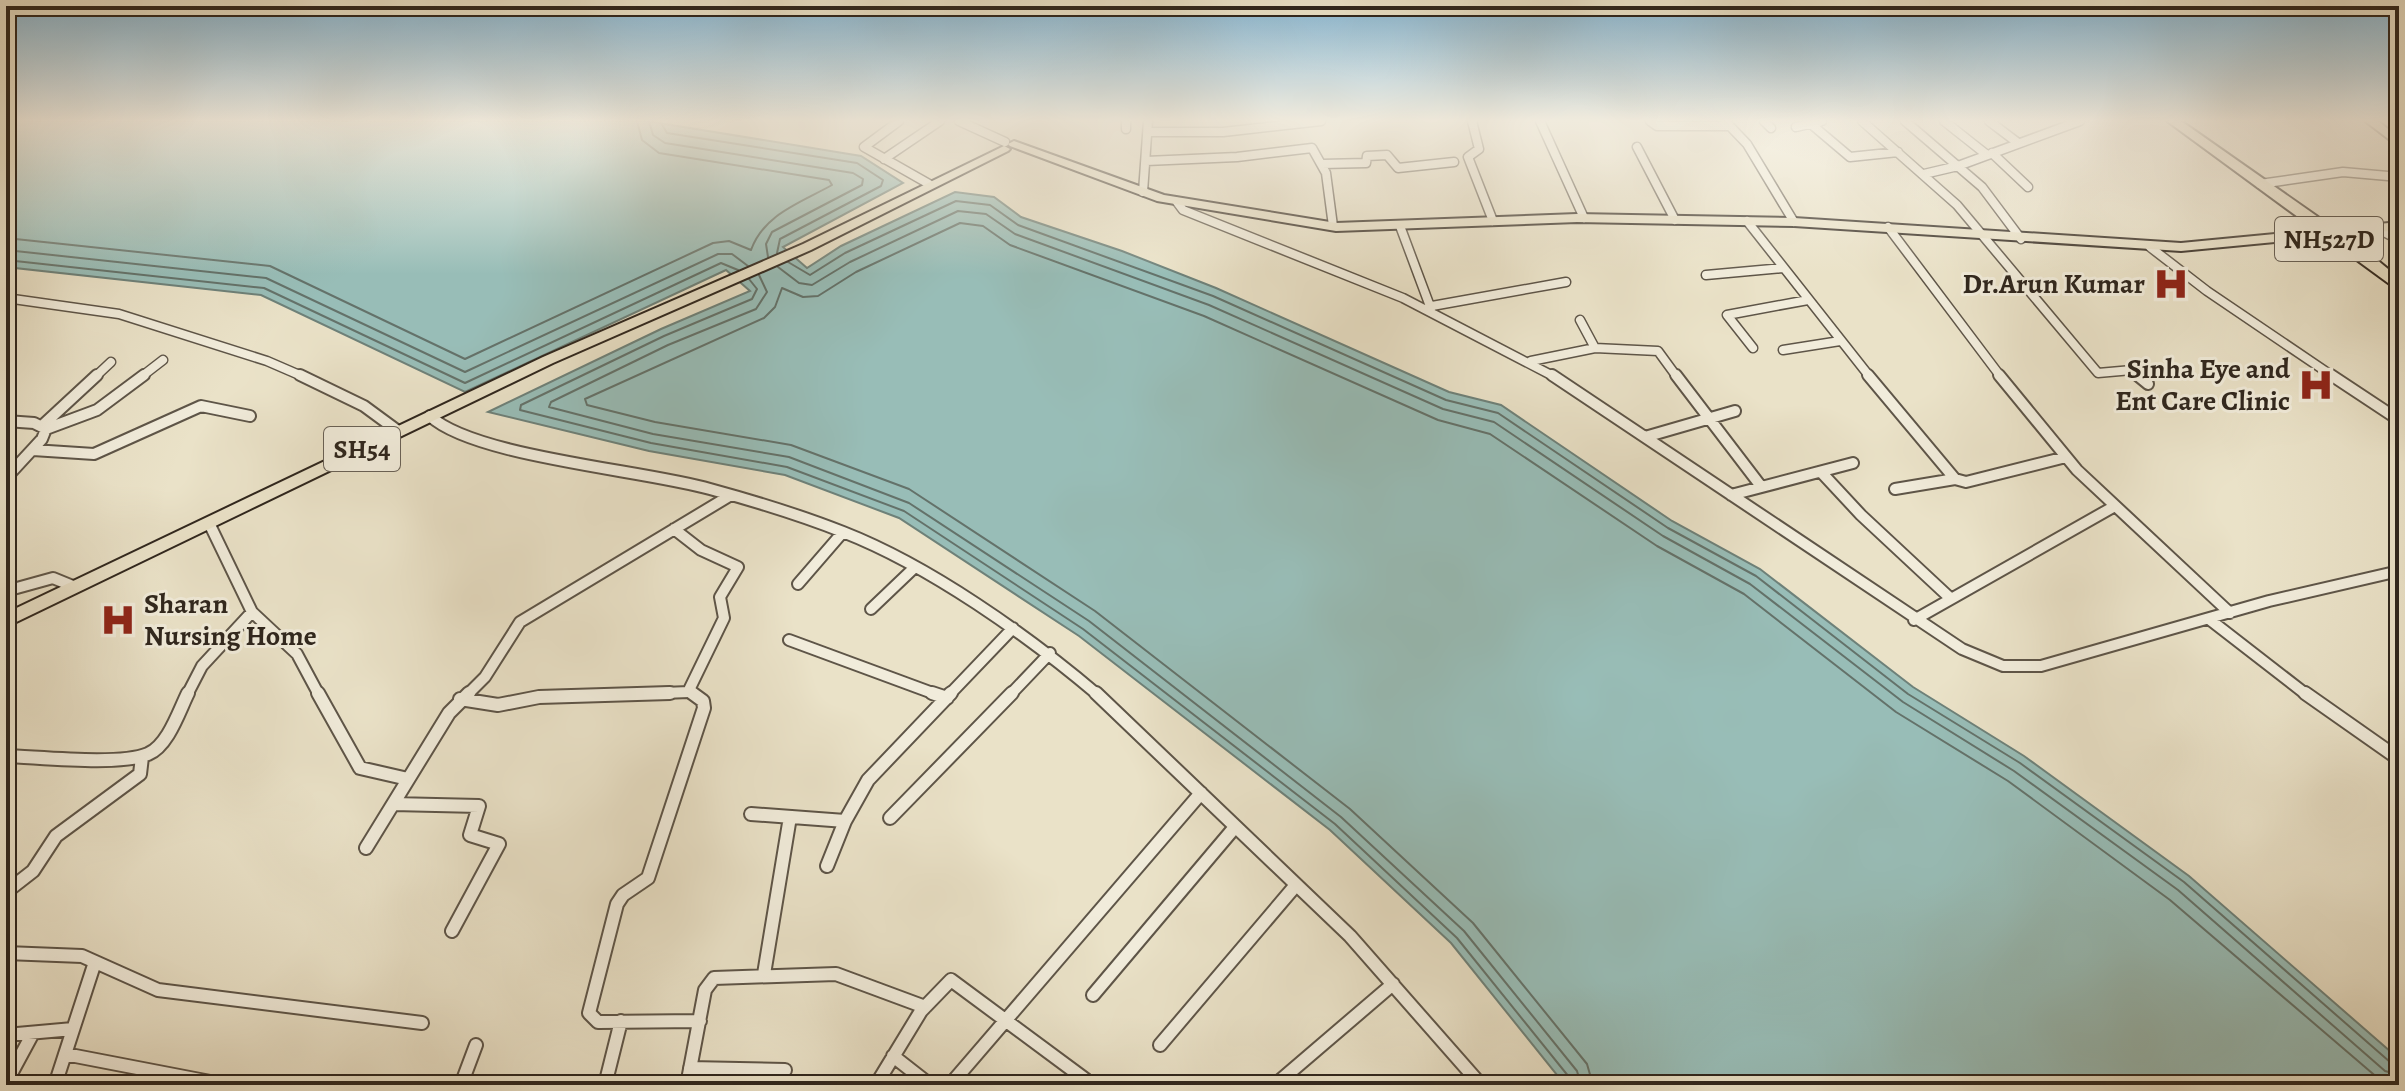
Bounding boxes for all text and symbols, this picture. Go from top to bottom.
road number: NH527D [2275,217,2383,261]
place label: Dr.Arun Kumar [1962,265,2145,303]
hospital icon: Dr.Arun Kumar [2152,265,2190,303]
place label: Sinha Eye and Ent Care Clinic [2115,350,2291,420]
hospital icon: Sinha Eye and Ent Care Clinic [2297,366,2335,404]
road number: SH54 [324,427,400,471]
place label: Sharan Nursing Home [144,585,317,655]
hospital icon: Sharan Nursing Home [99,601,137,639]

